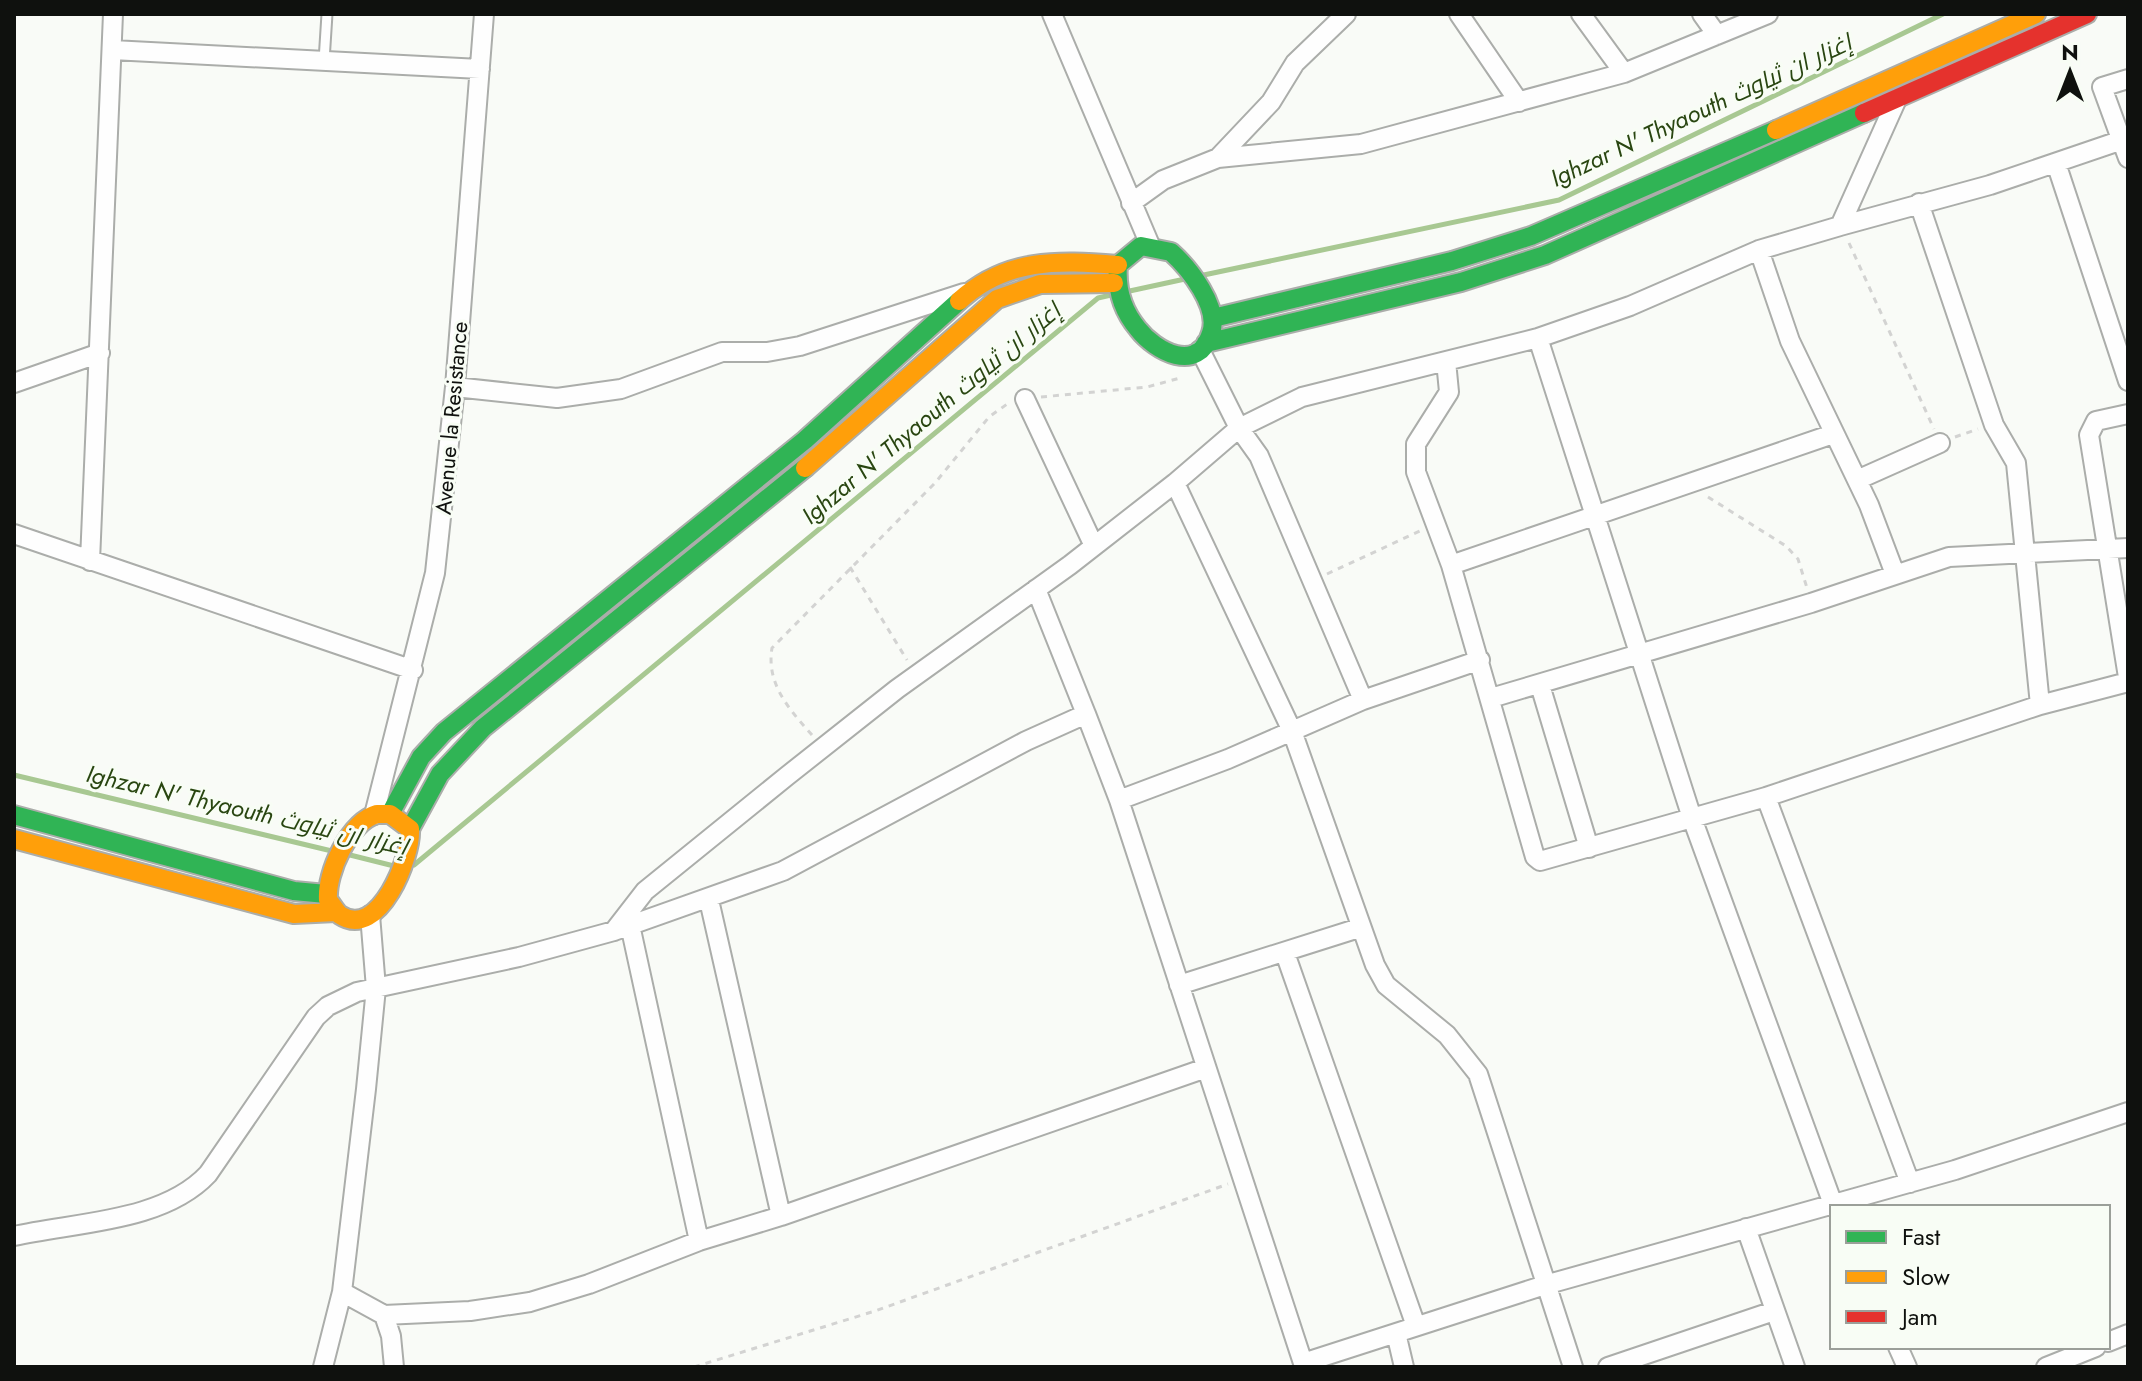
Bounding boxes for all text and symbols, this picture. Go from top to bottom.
water label: Ighzar N' Thyaouth إغزار ان ثياوث [1545,24,1860,195]
north arrow [2030,32,2110,112]
text: N [2061,36,2079,68]
water label: Ighzar N' Thyaouth إغزار ان ثياوث [794,292,1070,532]
street label: Avenue la Resistance [427,320,475,516]
water label: Ighzar N' Thyaouth إغزار ان ثياوث [83,756,414,865]
legend [1830,1205,2110,1349]
text: Fast [1902,1219,1940,1254]
text: Slow [1902,1259,1950,1294]
text: Jam [1899,1299,1938,1334]

